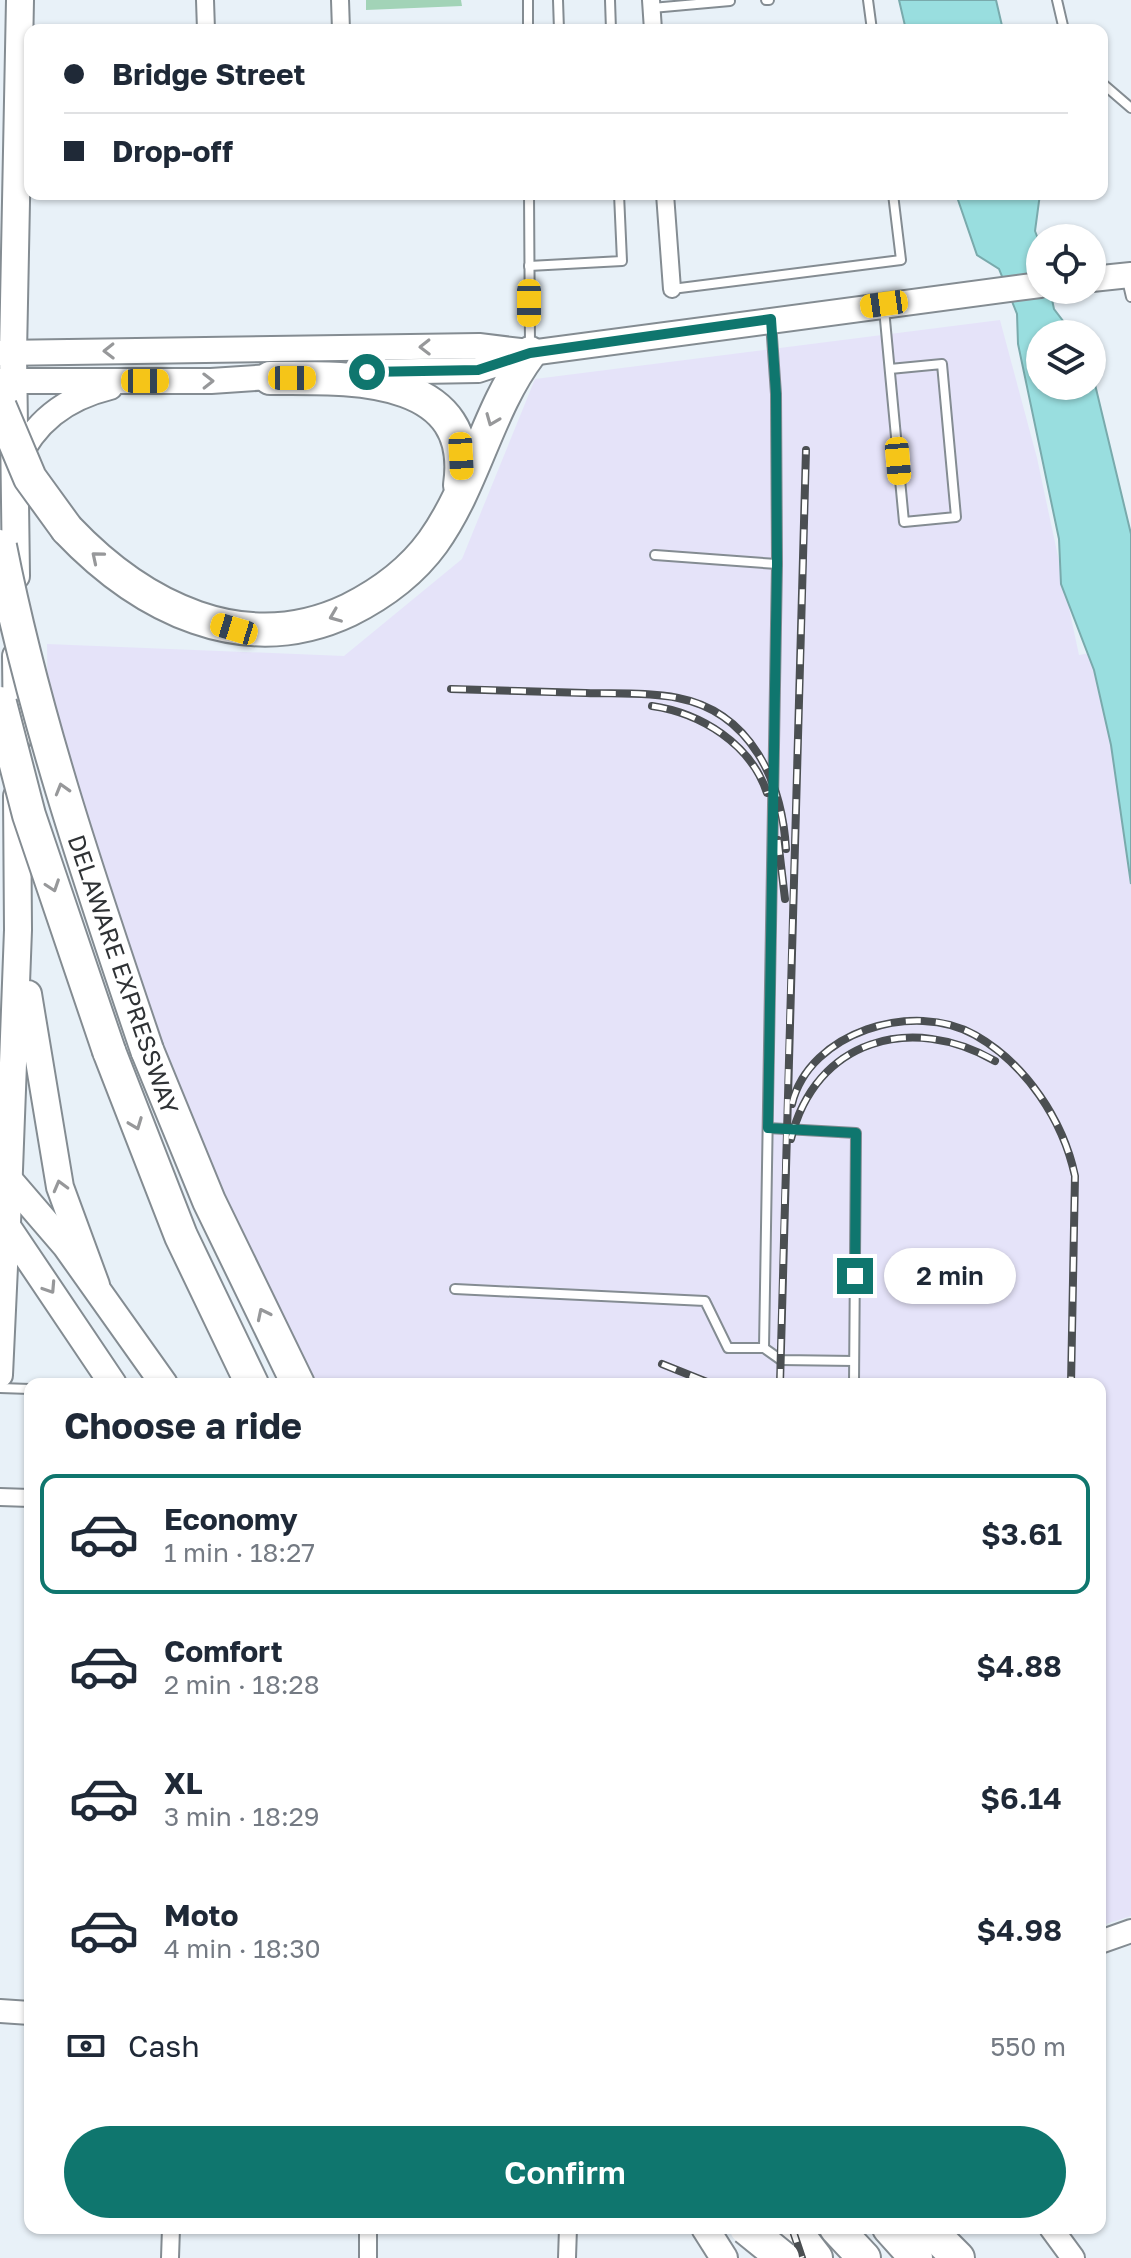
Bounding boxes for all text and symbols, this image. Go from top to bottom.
text: Bridge Street [112,56,305,92]
text: Drop-off [112,133,233,169]
map controls [1026,224,1106,400]
button: locate [1026,224,1106,304]
car [517,279,541,327]
car [859,289,909,319]
button: layers [1026,320,1106,400]
one-way arrow [418,338,431,356]
one-way arrow [102,342,115,360]
route start [349,354,385,390]
car [268,366,316,390]
car [121,369,169,393]
one-way arrow [202,372,215,390]
one-way arrow [485,412,502,426]
car [448,431,474,481]
car [884,436,912,486]
one-way arrow [91,552,106,567]
one-way arrow [329,606,343,622]
car [208,611,260,647]
one-way arrow [55,783,71,797]
street label: DELAWARE EXPRESSWAY [63,831,186,1118]
one-way arrow [43,878,59,892]
one-way arrow [126,1116,143,1130]
one-way arrow [53,1179,70,1193]
callout: 2 min [883,1248,1015,1304]
route end [837,1258,873,1294]
text: 2 min [916,1260,984,1291]
one-way arrow [40,1279,55,1293]
one-way arrow [257,1308,273,1323]
text: Choose a ride [64,1404,302,1447]
icon: car [68,1498,140,1570]
text: Economy [164,1501,298,1537]
text: $3.61 [981,1516,1062,1552]
text: 1 min · 18:27 [164,1537,315,1568]
icon: car [68,1630,140,1702]
text: Comfort [164,1633,283,1669]
text: $4.88 [976,1648,1062,1684]
text: 2 min · 18:28 [164,1669,320,1700]
icon: car [68,1762,140,1834]
text: XL [164,1765,203,1801]
text: $6.14 [980,1780,1062,1816]
text: 3 min · 18:29 [164,1801,320,1832]
icon: car [68,1894,140,1966]
text: Moto [164,1897,239,1933]
text: $4.98 [977,1912,1062,1948]
text: 4 min · 18:30 [164,1933,321,1964]
icon: cash [64,2024,108,2068]
text: Cash [128,2028,200,2064]
text: 550 m [990,2031,1066,2062]
button: Confirm [64,2126,1066,2218]

